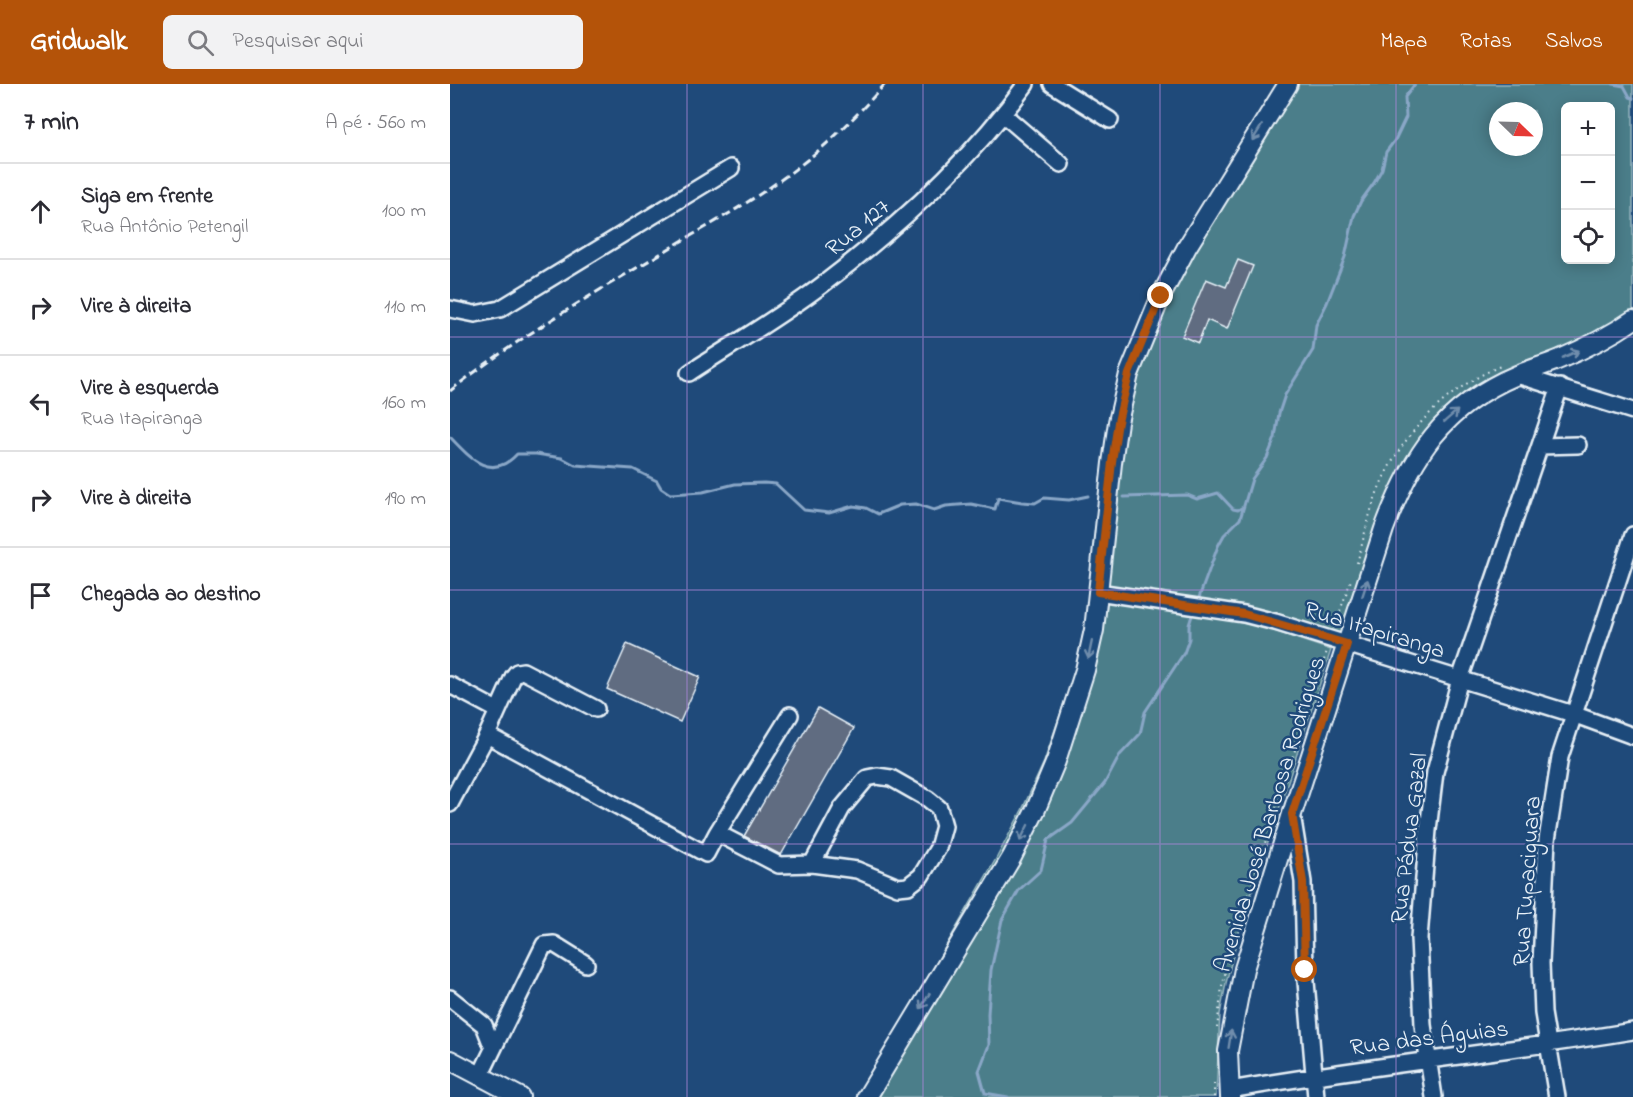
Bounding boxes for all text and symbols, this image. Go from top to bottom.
search box [163,15,583,69]
text: Gridwalk [30,22,127,63]
icon: search [184,26,217,59]
text: Pesquisar aqui [232,26,363,58]
text: Mapa [1380,27,1427,57]
text: Rotas [1460,27,1512,57]
text: Salvos [1545,27,1603,57]
north arrow [1489,102,1543,156]
map controls [1561,102,1615,264]
button: + [1561,102,1615,156]
text: 7 min [24,104,79,142]
text: A pé · 560 m [325,109,426,138]
one-way arrow [1250,124,1262,141]
button: − [1561,156,1615,210]
text: Siga em frente [81,181,213,213]
street label: Rua 127 [818,191,899,267]
icon: ahead [24,195,57,228]
text: 100 m [382,197,426,226]
button: locate [1561,210,1615,264]
text: Rua Antônio Petengil [81,213,248,242]
route end [1147,282,1173,308]
icon: right [24,291,57,324]
text: Vire à direita [81,291,191,323]
text: 110 m [384,293,426,322]
one-way arrow [1562,348,1580,359]
text: Vire à esquerda [81,373,219,405]
icon: left [24,387,57,420]
text: 160 m [382,389,426,418]
text: Rua Itapiranga [81,405,203,434]
one-way arrow [1444,409,1459,423]
icon: right [24,483,57,516]
text: Vire à direita [81,483,191,515]
text: 190 m [384,485,426,514]
icon: arrive [24,579,57,612]
text: Chegada ao destino [81,579,261,611]
one-way arrow [1360,579,1371,598]
street label: Rua Itapiranga [1299,593,1449,669]
one-way arrow [1083,640,1095,659]
street label: Avenida José Barbosa Rodrigues [1207,652,1336,977]
street label: Rua Pádua Gazal [1383,751,1438,926]
street label: Rua Tupaciguara [1505,795,1552,968]
one-way arrow [1018,823,1029,841]
route start [1291,956,1317,982]
one-way arrow [919,992,931,1009]
street label: Rua das Águias [1348,1012,1510,1067]
one-way arrow [1225,1029,1236,1049]

